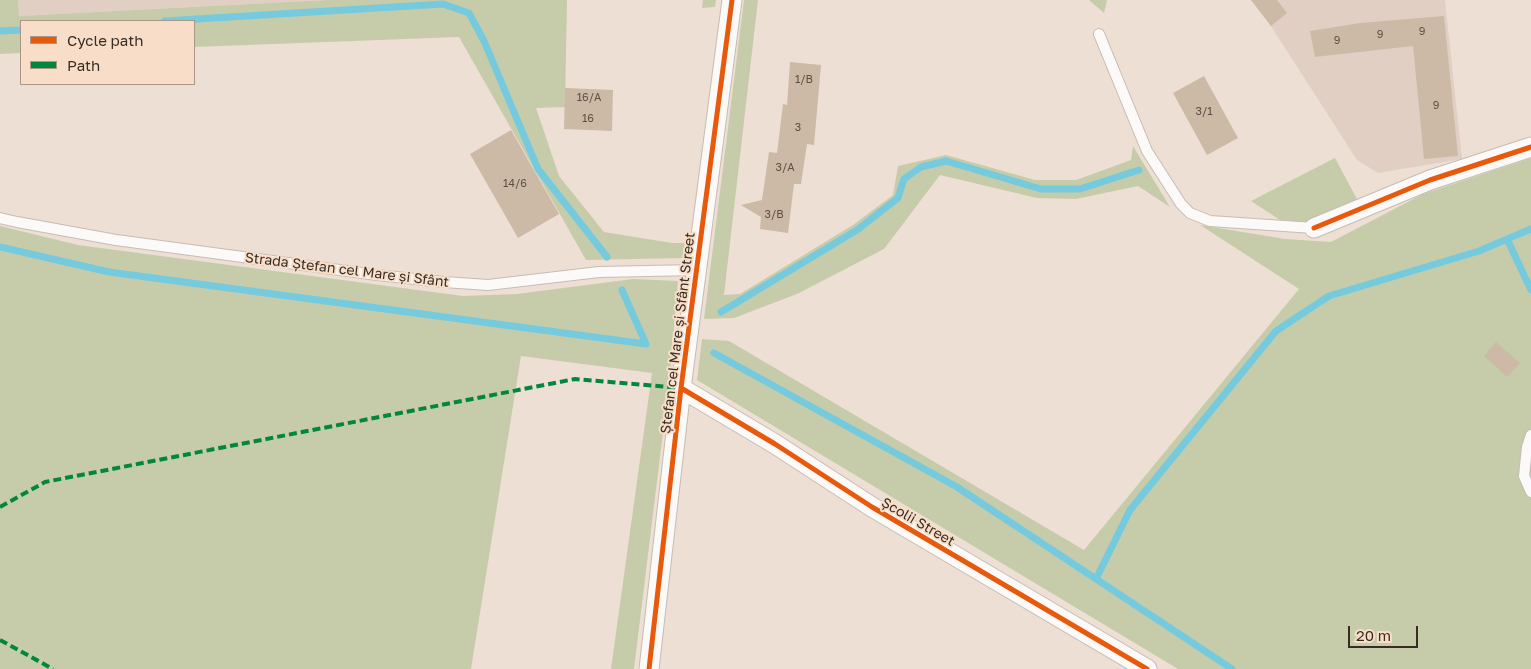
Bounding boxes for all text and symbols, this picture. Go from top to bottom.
legend [20,20,195,85]
house number: 9 [1419,25,1425,39]
house number: 9 [1377,28,1383,42]
text: Cycle path [67,31,143,49]
house number: 9 [1334,34,1340,48]
text: Path [67,56,100,74]
house number: 1/B [795,73,813,87]
house number: 16/A [577,91,601,105]
house number: 9 [1433,99,1439,113]
house number: 3/1 [1195,105,1213,119]
house number: 16 [582,112,594,126]
house number: 3 [795,121,801,135]
house number: 3/A [775,161,795,175]
house number: 14/6 [503,177,527,191]
house number: 3/B [764,208,784,222]
street label: Ștefan cel Mare și Sfânt Street [657,231,699,435]
street label: Strada Ștefan cel Mare și Sfânt [244,249,450,291]
street label: Școlii Street [878,494,958,550]
scale bar [1351,616,1421,648]
text: 20 m [1356,626,1391,644]

